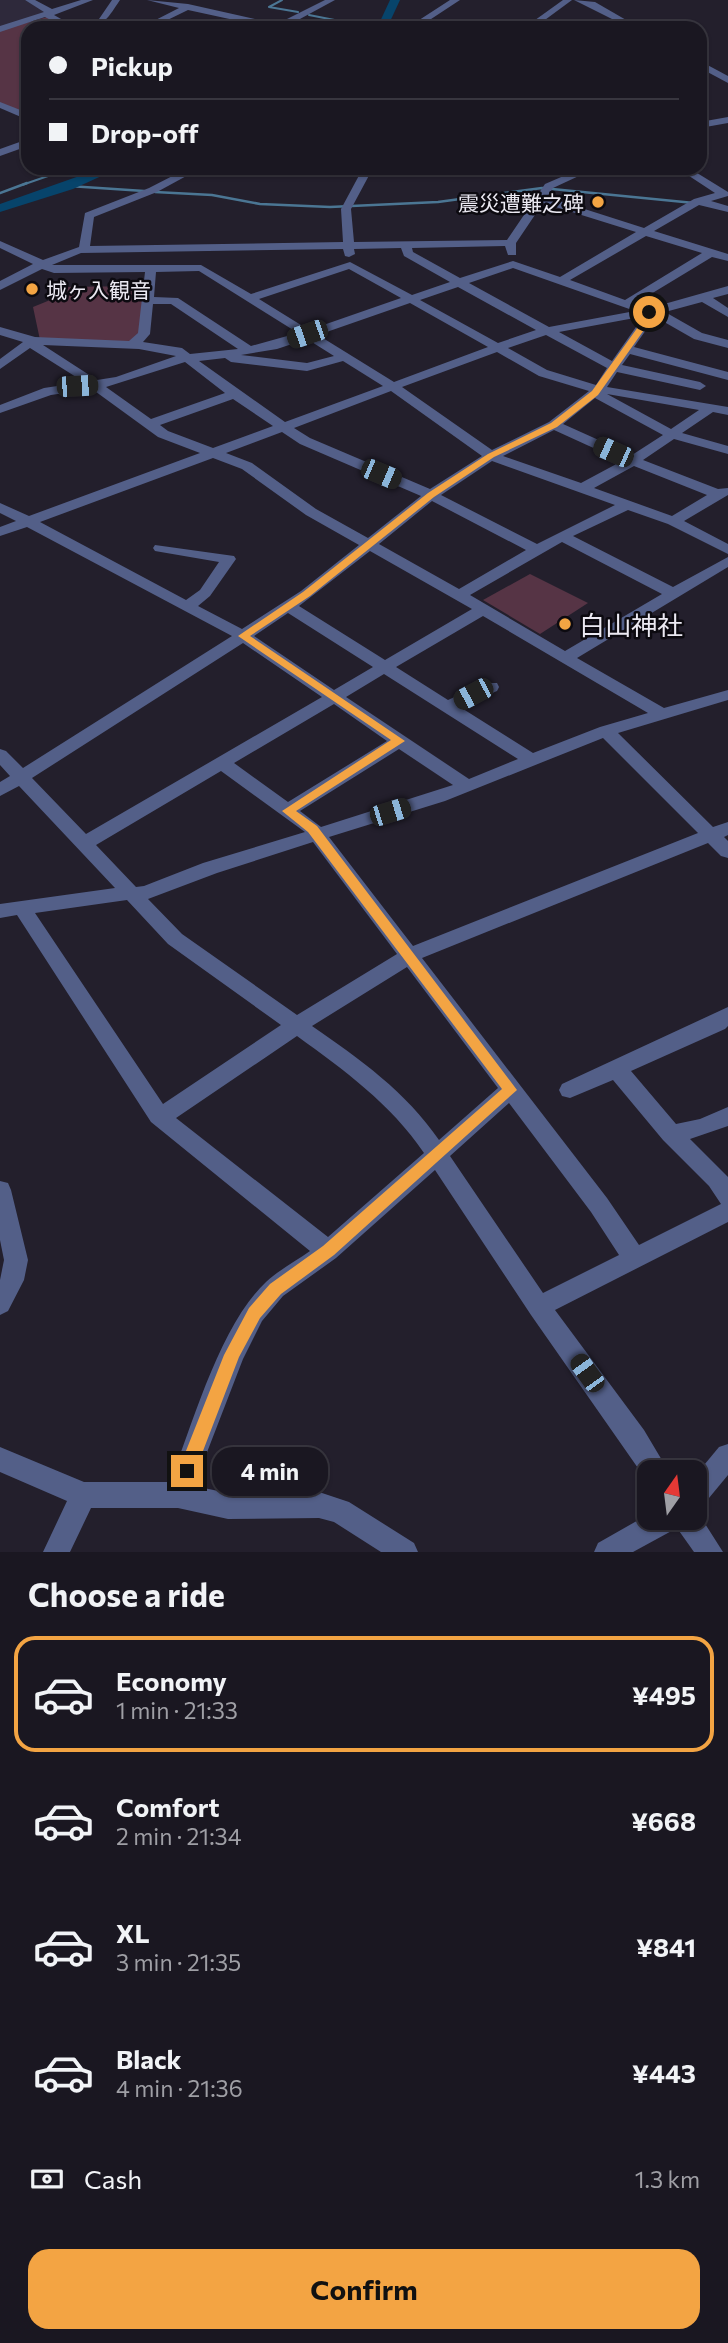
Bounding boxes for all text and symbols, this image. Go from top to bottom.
text: Pickup [91,50,173,81]
text: Drop-off [91,117,198,148]
place label: 震災遭難之碑 [458,190,584,215]
marker: 震災遭難之碑 [590,194,606,210]
place label: 城ヶ入観音 [46,277,151,302]
marker: 城ヶ入観音 [24,281,40,297]
route start [633,296,665,328]
car [284,317,331,351]
car [56,374,99,398]
car [590,434,637,470]
car [358,456,405,492]
place label: 白山神社 [579,609,683,640]
marker: 白山神社 [557,616,573,632]
car [450,675,497,713]
car [367,796,414,828]
car [567,1350,608,1396]
callout: 4 min [212,1446,327,1496]
route end [171,1455,203,1487]
text: 4 min [241,1457,299,1485]
north arrow [637,1460,707,1530]
map controls [637,1460,707,1530]
text: Choose a ride [28,1574,225,1614]
icon: car [32,1663,95,1726]
text: Economy [116,1665,227,1696]
text: ¥495 [632,1679,696,1710]
text: 1 min · 21:33 [116,1696,238,1724]
icon: car [32,1789,95,1852]
text: Comfort [116,1791,219,1822]
text: ¥668 [631,1805,696,1836]
text: 2 min · 21:34 [116,1822,242,1850]
icon: car [32,1915,95,1978]
text: XL [116,1917,150,1948]
text: ¥841 [636,1931,696,1962]
text: 3 min · 21:35 [116,1948,241,1976]
icon: car [32,2041,95,2104]
text: Black [116,2043,182,2074]
text: ¥443 [632,2057,696,2088]
text: 4 min · 21:36 [116,2074,243,2102]
icon: cash [28,2160,66,2198]
text: Cash [84,2163,142,2194]
text: 1.3 km [635,2165,700,2193]
button: Confirm [28,2249,700,2329]

